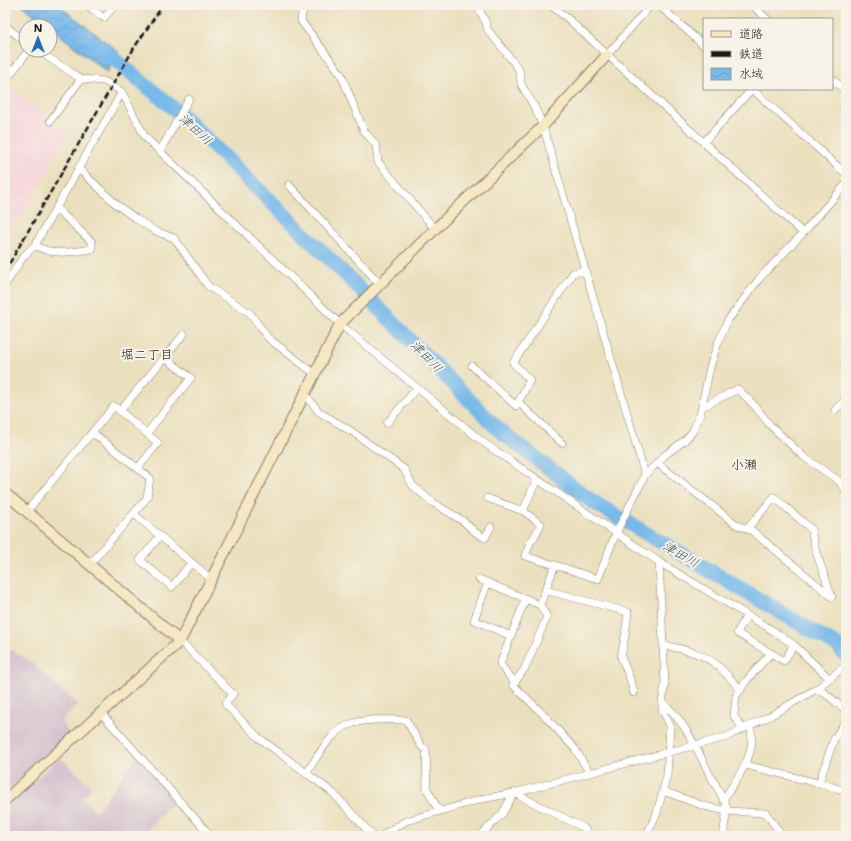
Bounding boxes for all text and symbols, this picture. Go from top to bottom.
north arrow [18,18,58,58]
legend [703,18,833,90]
text: N [34,21,43,36]
text: 道路 [739,26,763,42]
text: 鉄道 [739,46,763,62]
text: 水域 [739,66,763,82]
water label: 津田川 [176,110,216,149]
water label: 津田川 [407,336,446,376]
district label: 堀二丁目 [121,346,173,363]
district label: 小瀬 [731,456,757,473]
water label: 津田川 [660,537,702,572]

